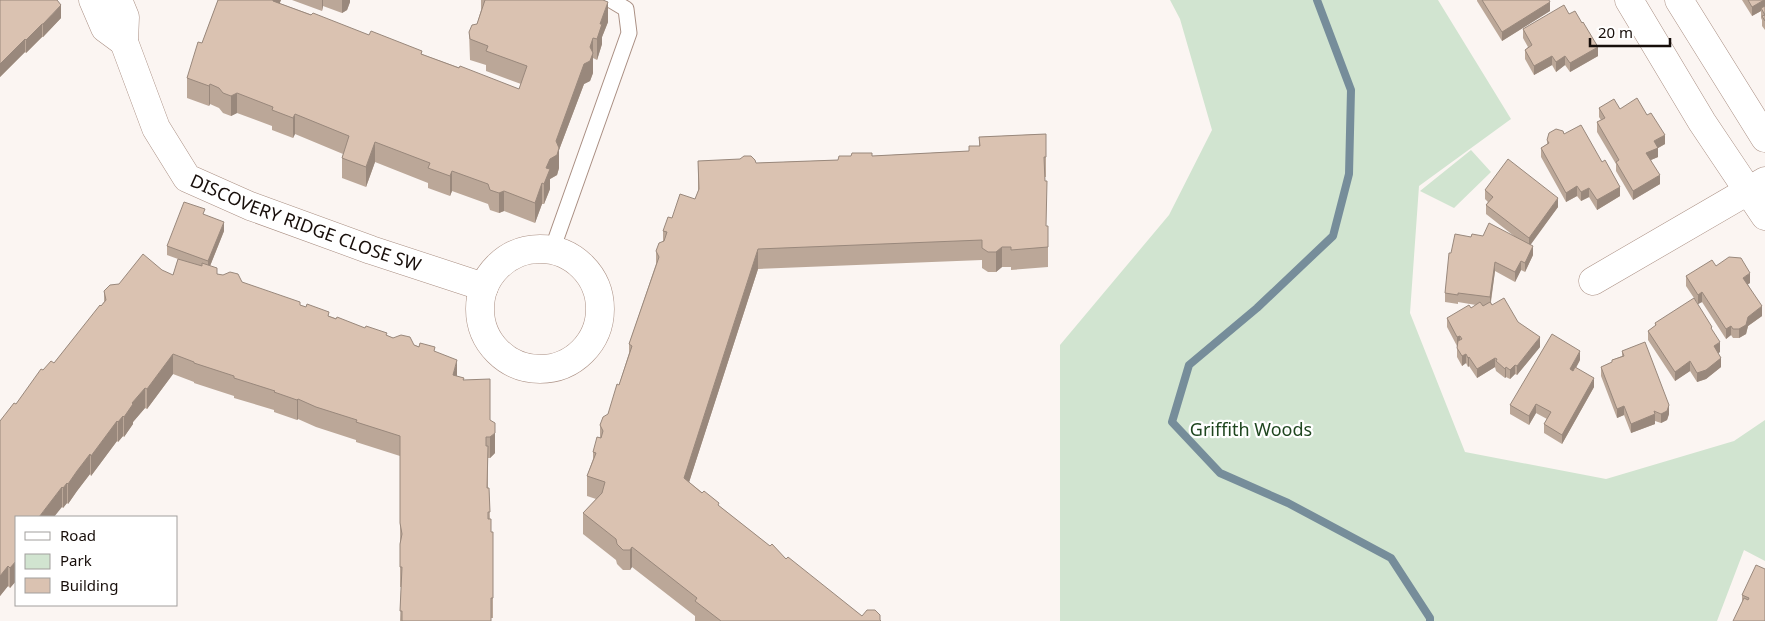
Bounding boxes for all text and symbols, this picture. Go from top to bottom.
scale bar [1590,15,1670,47]
text: 20 m [1598,22,1633,42]
street label: DISCOVERY RIDGE CLOSE SW [187,168,425,277]
park label: Griffith Woods [1190,417,1312,441]
legend [15,516,178,606]
text: Road [60,525,96,545]
text: Park [60,550,92,570]
text: Building [60,575,118,595]

